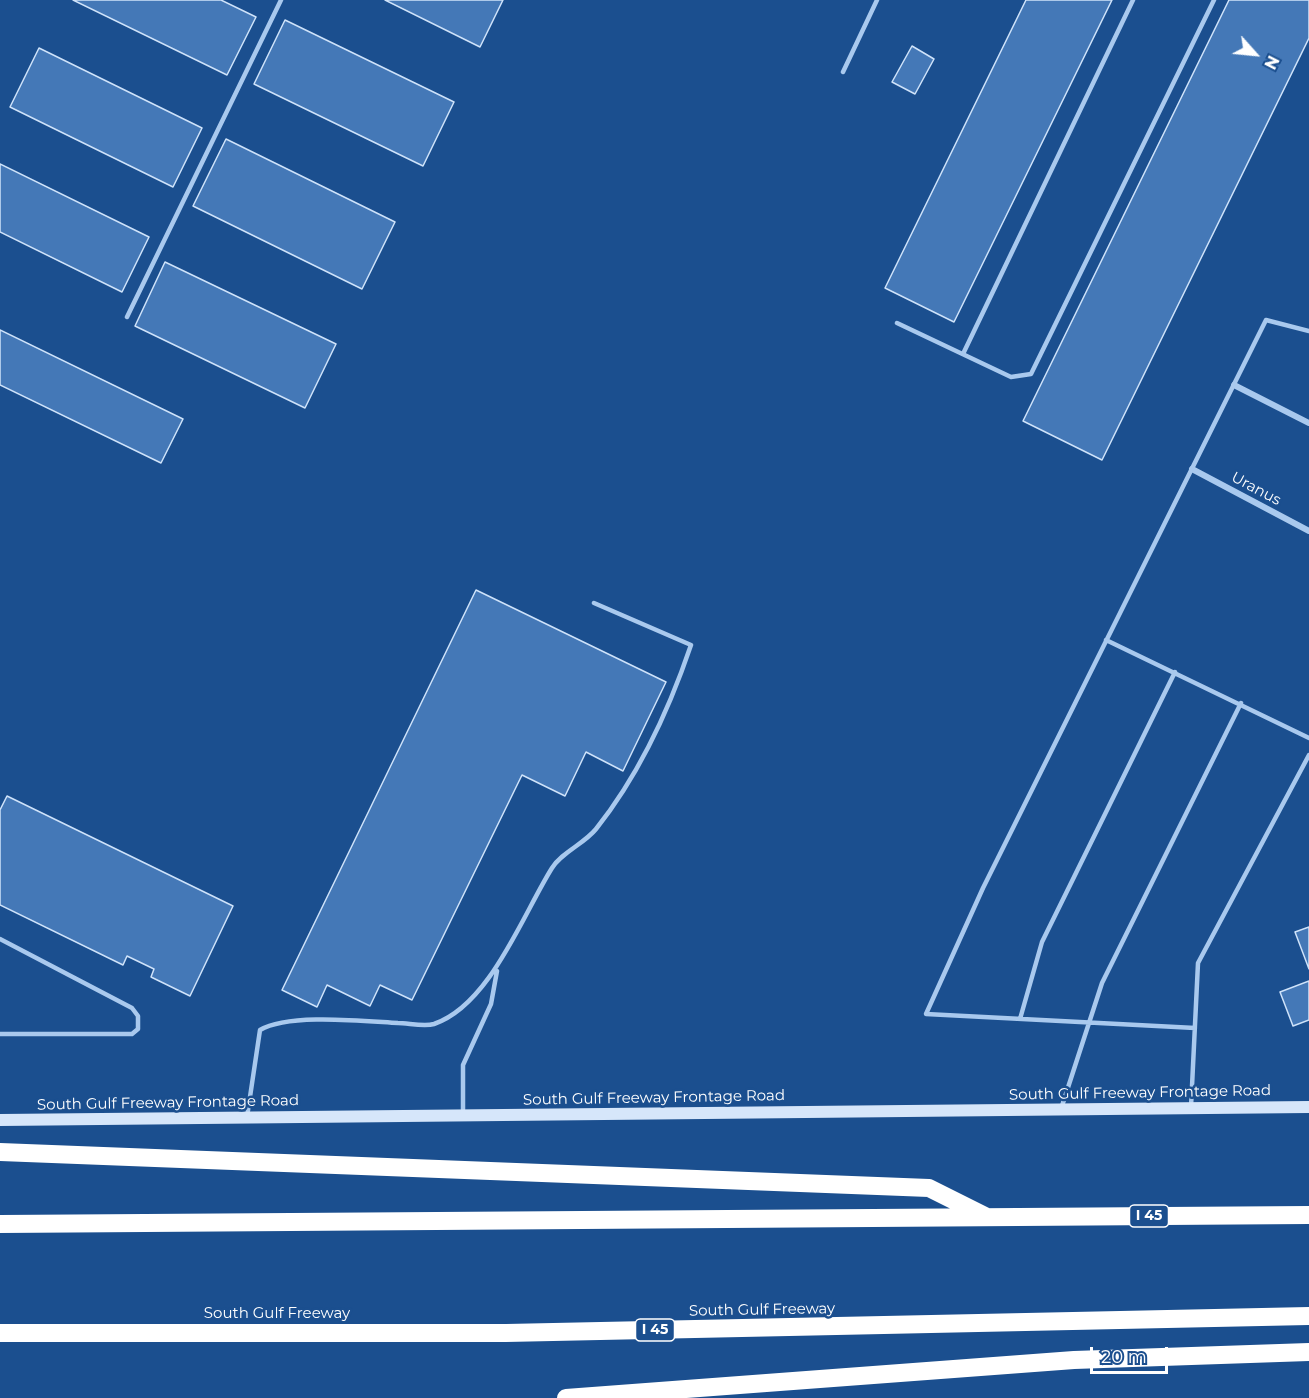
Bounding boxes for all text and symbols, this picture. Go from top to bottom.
north arrow [1225,24,1285,84]
text: N [1260,52,1283,72]
street label: Uranus [1228,468,1284,510]
street label: South Gulf Freeway Frontage Road [1009,1082,1271,1104]
street label: South Gulf Freeway Frontage Road [523,1087,785,1109]
street label: South Gulf Freeway Frontage Road [37,1092,299,1114]
road number: I 45 [1130,1205,1168,1227]
street label: South Gulf Freeway [689,1300,835,1320]
street label: South Gulf Freeway [204,1305,350,1323]
road number: I 45 [636,1319,674,1341]
scale bar [1093,1335,1171,1373]
text: 20 m [1101,1346,1147,1368]

